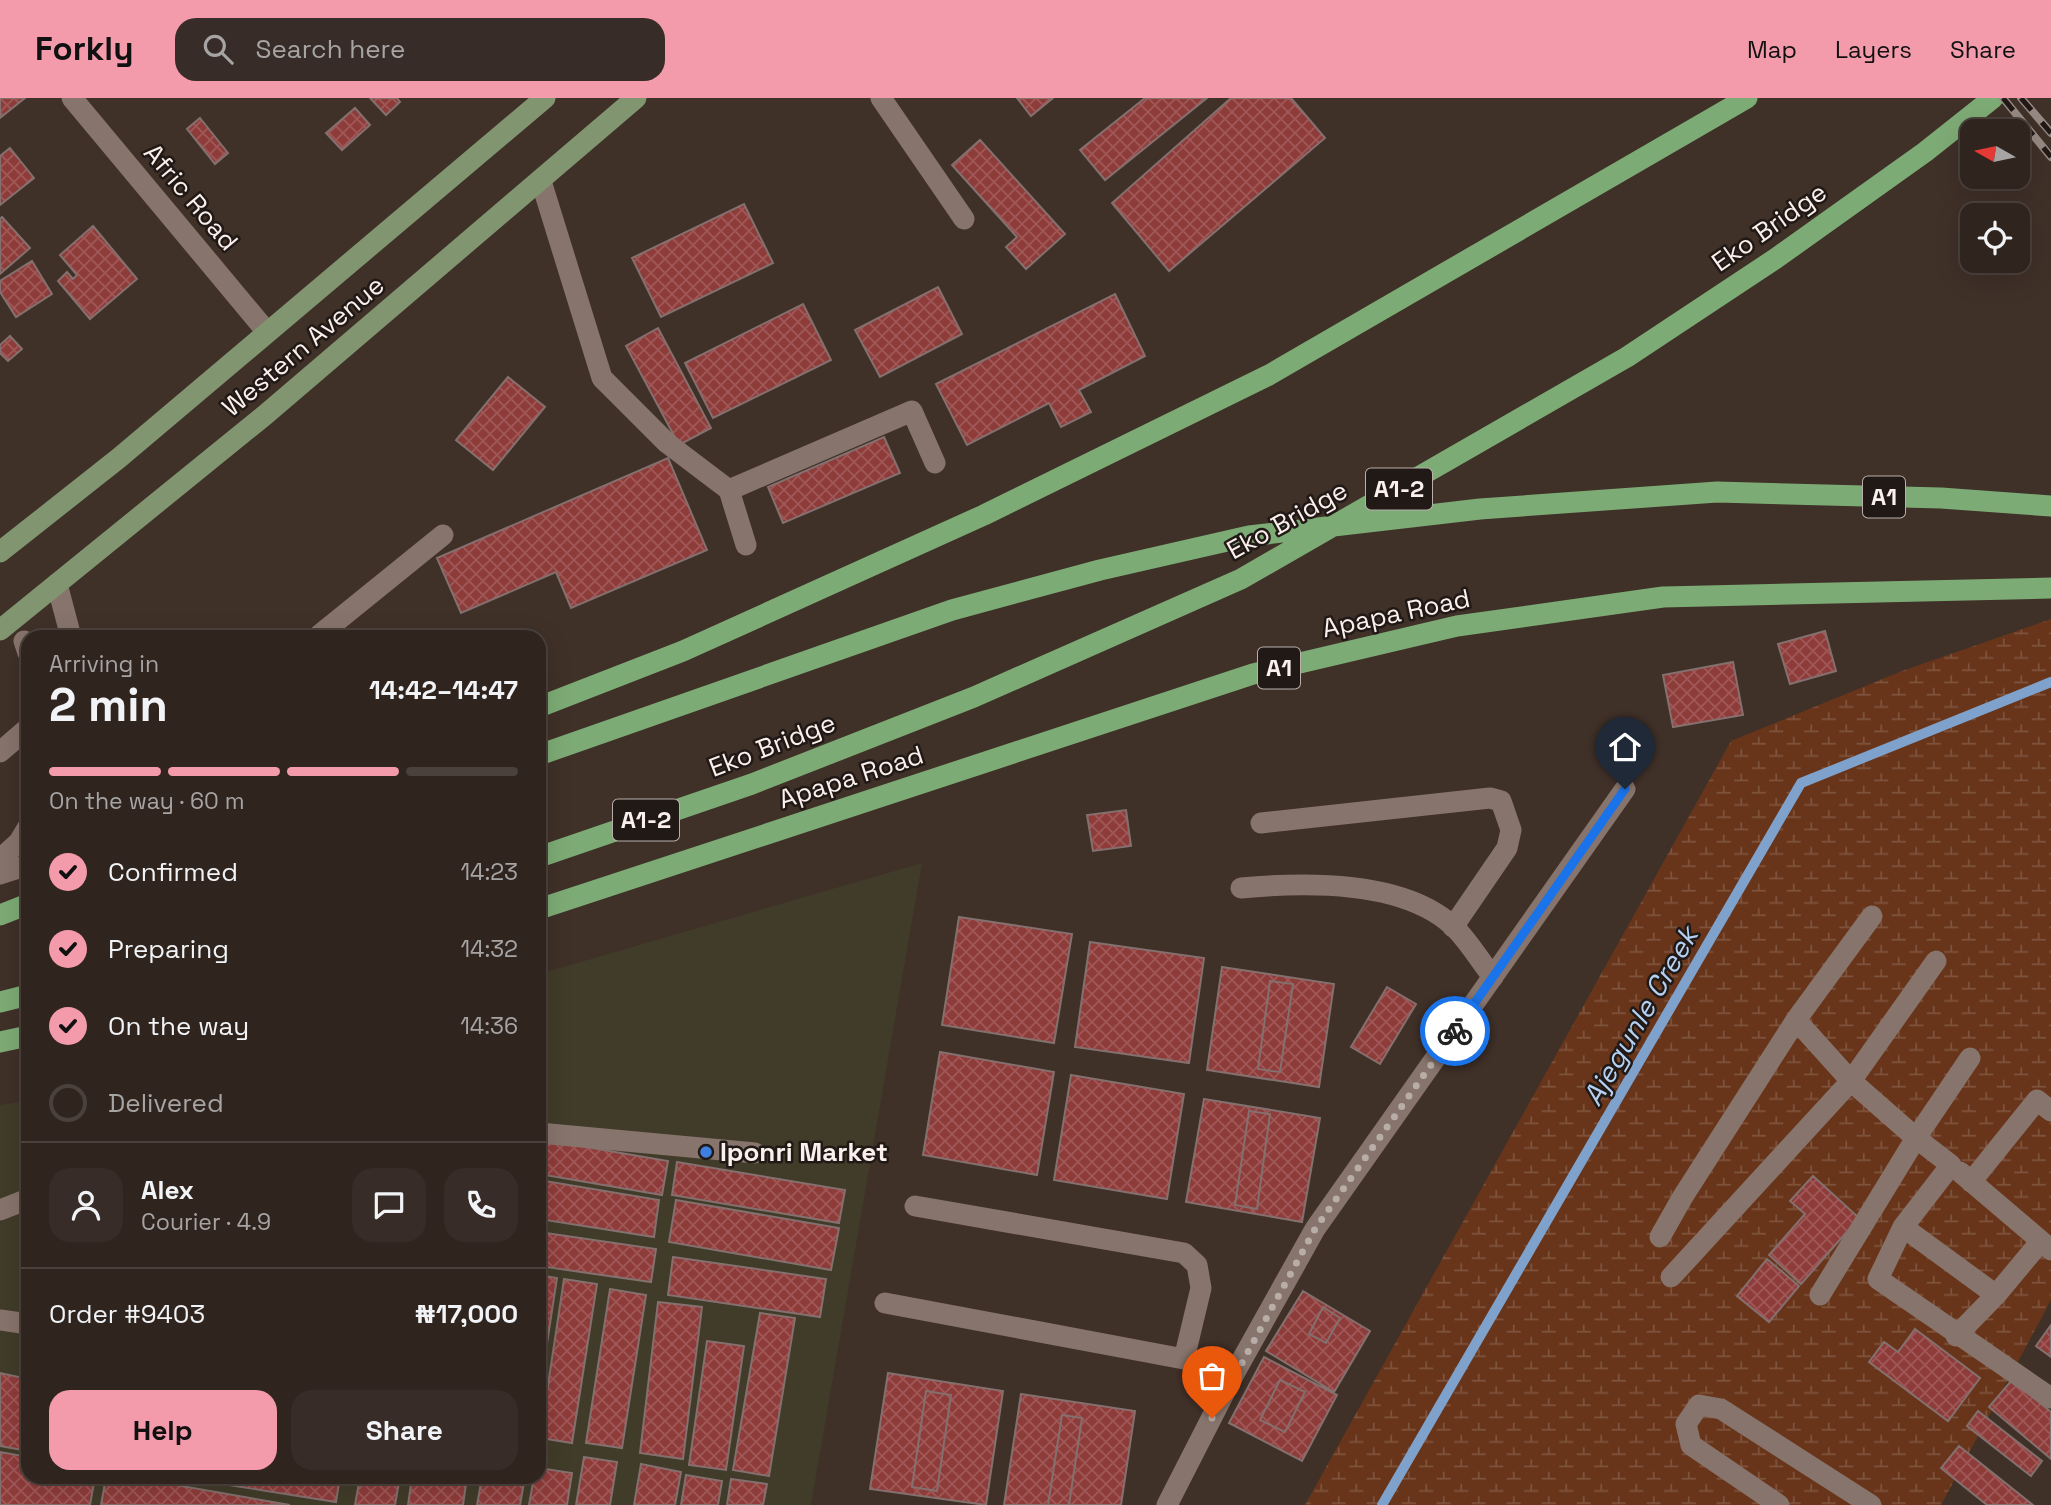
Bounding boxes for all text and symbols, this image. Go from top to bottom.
search box [175,18,665,81]
text: Forkly [35,28,133,70]
icon: search [199,30,237,68]
text: Search here [255,32,405,66]
text: Map [1747,34,1797,65]
text: Layers [1835,34,1912,65]
text: Share [1950,34,2016,65]
north arrow [1960,119,2030,189]
map controls [1960,119,2030,273]
street label: Afric Road [136,136,246,258]
street label: Eko Bridge [1705,175,1833,279]
button: locate [1960,203,2030,273]
street label: Western Avenue [215,268,391,424]
road number: A1-2 [1366,468,1432,510]
street label: Eko Bridge [1221,473,1353,567]
road number: A1 [1863,476,1905,518]
street label: Apapa Road [1319,581,1473,645]
road number: A1 [1258,648,1300,688]
text: Arriving in [49,649,159,679]
text: 14:42–14:47 [369,673,518,707]
text: 2 min [49,676,168,734]
street label: Eko Bridge [704,705,840,785]
pin [1595,717,1655,789]
icon: home [1606,728,1644,766]
street label: Apapa Road [774,738,928,816]
text: On the way · 60 m [49,786,244,816]
road number: A1-2 [613,800,679,840]
icon: check [49,853,87,891]
text: Confirmed [108,855,238,889]
text: 14:23 [461,857,518,887]
water label: Ajegunle Creek [1574,918,1707,1112]
icon: check [49,930,87,968]
text: Preparing [108,932,229,966]
text: 14:32 [460,934,518,964]
courier [1420,996,1490,1066]
icon: check [49,1007,87,1045]
text: On the way [108,1009,249,1043]
text: 14:36 [460,1011,518,1041]
icon: bike [1436,1012,1474,1050]
text: Delivered [108,1086,224,1120]
place label: Iponri Market [720,1135,888,1169]
marker: Iponri Market [698,1144,714,1160]
button: person [49,1168,123,1242]
button: chat [352,1168,426,1242]
button: phone [444,1168,518,1242]
text: Alex [141,1173,194,1207]
text: Courier · 4.9 [141,1207,271,1237]
text: Order #9403 [49,1297,205,1331]
text: ₦17,000 [415,1297,518,1331]
pin [1182,1346,1242,1418]
icon: bag [1193,1357,1231,1395]
button: Help [49,1390,277,1470]
button: Share [291,1390,518,1470]

